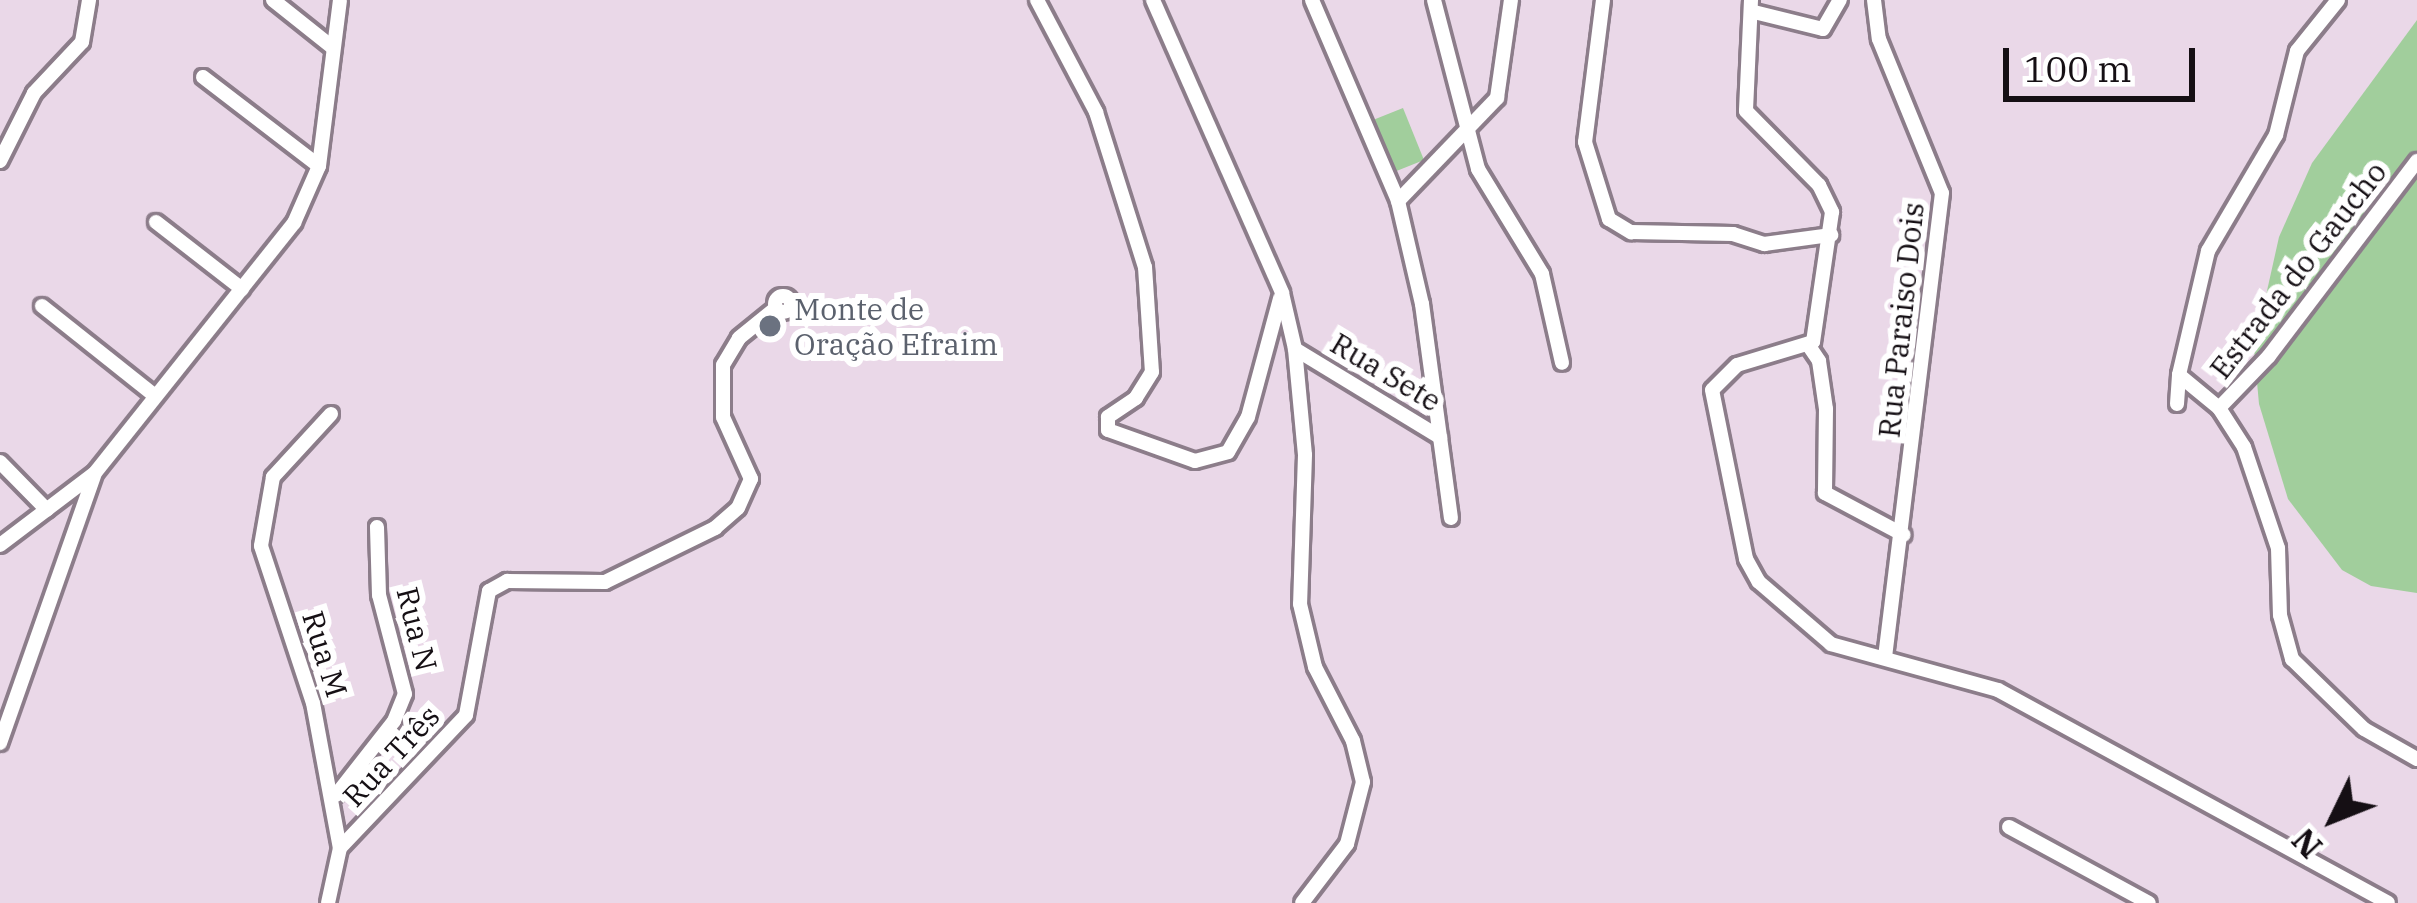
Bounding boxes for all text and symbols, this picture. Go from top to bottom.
scale bar [2009,24,2201,98]
text: 100 m [2024,45,2131,92]
street label: Estrada do Gaucho [2202,154,2394,386]
street label: Rua Paraiso Dois [1871,201,1931,439]
place label: Monte de Oração Efraim [794,291,998,362]
marker: Monte de Oração Efraim [757,313,783,339]
street label: Rua Sete [1324,325,1448,419]
street label: Rua N [389,583,445,675]
street label: Rua M [295,607,355,701]
street label: Rua Três [335,698,447,814]
north arrow [2273,759,2393,879]
text: N [2282,820,2331,868]

